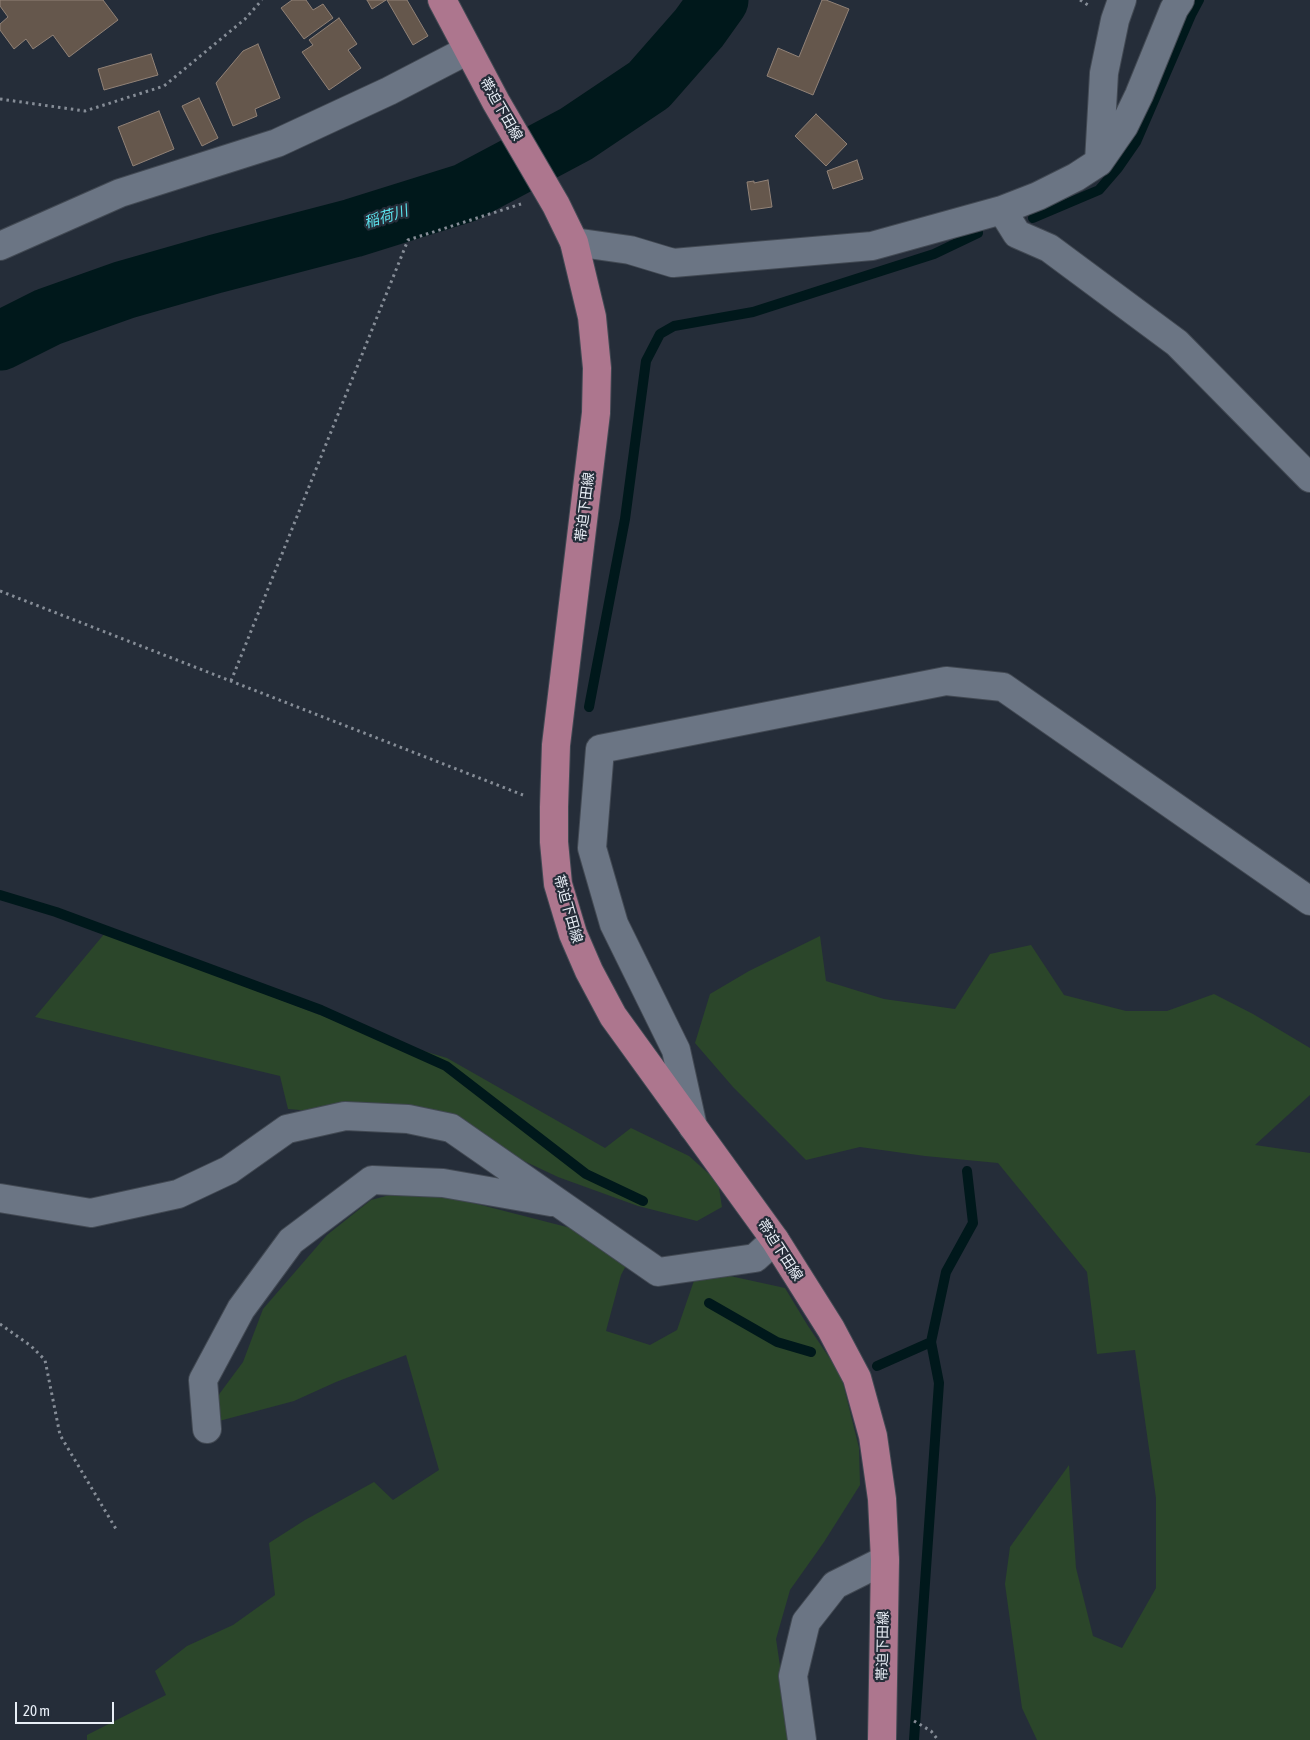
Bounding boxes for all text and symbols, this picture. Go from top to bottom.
street label: 帯迫下田線 [476,74,526,144]
water label: 稲荷川 [362,202,410,232]
street label: 帯迫下田線 [572,471,598,543]
street label: 帯迫下田線 [550,873,586,945]
street label: 帯迫下田線 [754,1216,806,1284]
street label: 帯迫下田線 [874,1611,892,1681]
scale bar [18,1692,116,1724]
text: 20 m [23,1702,50,1719]

